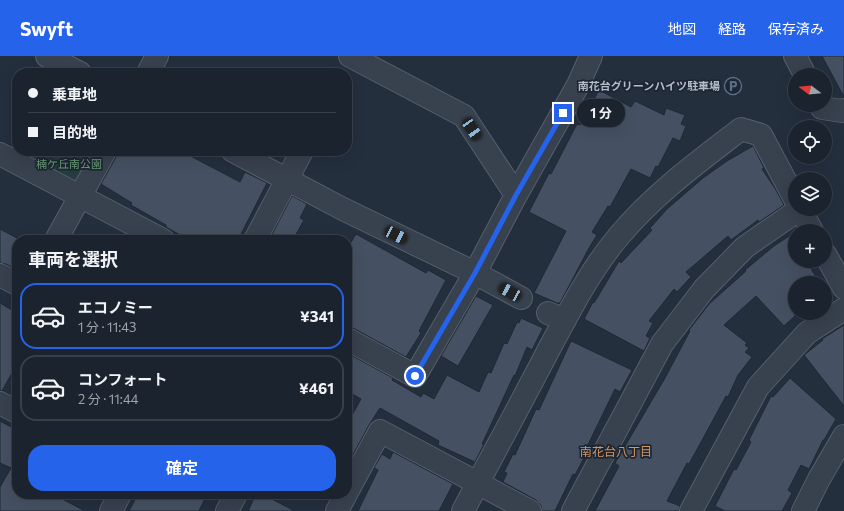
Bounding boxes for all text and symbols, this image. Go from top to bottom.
text: Swyft [20,17,73,40]
text: 地図 [668,20,696,37]
text: 経路 [718,20,746,37]
text: 保存済み [768,20,824,37]
north arrow [788,68,832,112]
map controls [788,68,832,320]
parking icon: 南花台グリーンハイツ駐車場 [723,76,743,96]
place label: 南花台グリーンハイツ駐車場 [578,79,720,92]
text: 乗車地 [52,85,97,103]
callout: 1 分 [577,99,625,127]
route end [554,104,572,122]
text: 1 分 [590,105,612,121]
car [460,116,484,142]
button: locate [788,120,832,164]
text: 目的地 [52,123,97,141]
park label: 楠ケ丘南公園 [36,157,102,170]
button: layers [788,172,832,216]
car [383,224,409,246]
button: + [788,224,832,268]
text: 車両を選択 [28,248,118,270]
button: − [788,276,832,320]
car [497,281,523,303]
icon: car [30,298,66,334]
text: エコノミー [78,298,153,316]
text: ¥341 [300,307,334,325]
text: 1 分 · 11:43 [78,319,137,335]
route start [406,367,424,385]
icon: car [30,370,66,406]
text: コンフォート [78,370,168,388]
text: ¥461 [299,379,334,397]
text: 2 分 · 11:44 [78,391,139,407]
district label: 南花台八丁目 [580,444,652,458]
button: 確定 [28,445,336,491]

